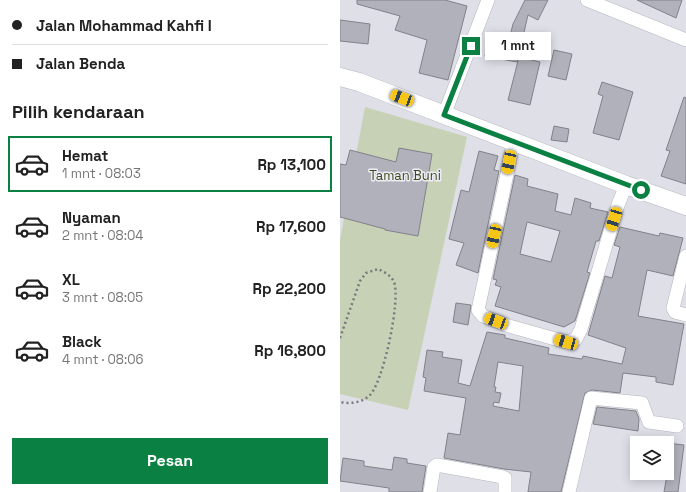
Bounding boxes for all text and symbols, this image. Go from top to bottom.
text: Jalan Mohammad Kahfi I [36,16,212,35]
callout: 1 mnt [485,32,551,60]
route end [462,37,480,55]
text: 1 mnt [501,37,535,54]
text: Jalan Benda [36,54,125,73]
car [389,88,415,108]
text: Pilih kendaraan [12,100,145,123]
icon: car [14,146,50,182]
text: Hemat [62,146,108,165]
car [501,149,517,175]
text: Rp 13,100 [257,155,326,174]
text: 1 mnt · 08:03 [62,165,141,182]
park label: Taman Buni [369,167,441,184]
route start [632,181,650,199]
car [605,206,623,232]
icon: car [14,208,50,244]
text: Nyaman [62,208,121,227]
text: Rp 17,600 [256,217,326,236]
car [486,223,502,249]
text: 2 mnt · 08:04 [62,227,143,244]
icon: car [14,270,50,306]
text: XL [62,270,80,289]
text: Rp 22,200 [253,279,326,298]
text: 3 mnt · 08:05 [62,289,143,306]
car [483,311,509,331]
icon: car [14,332,50,368]
text: Black [62,332,102,351]
car [553,333,579,351]
text: Rp 16,800 [254,341,326,360]
text: 4 mnt · 08:06 [62,351,144,368]
map controls [630,436,674,480]
button: layers [630,436,674,480]
button: Pesan [12,438,328,484]

